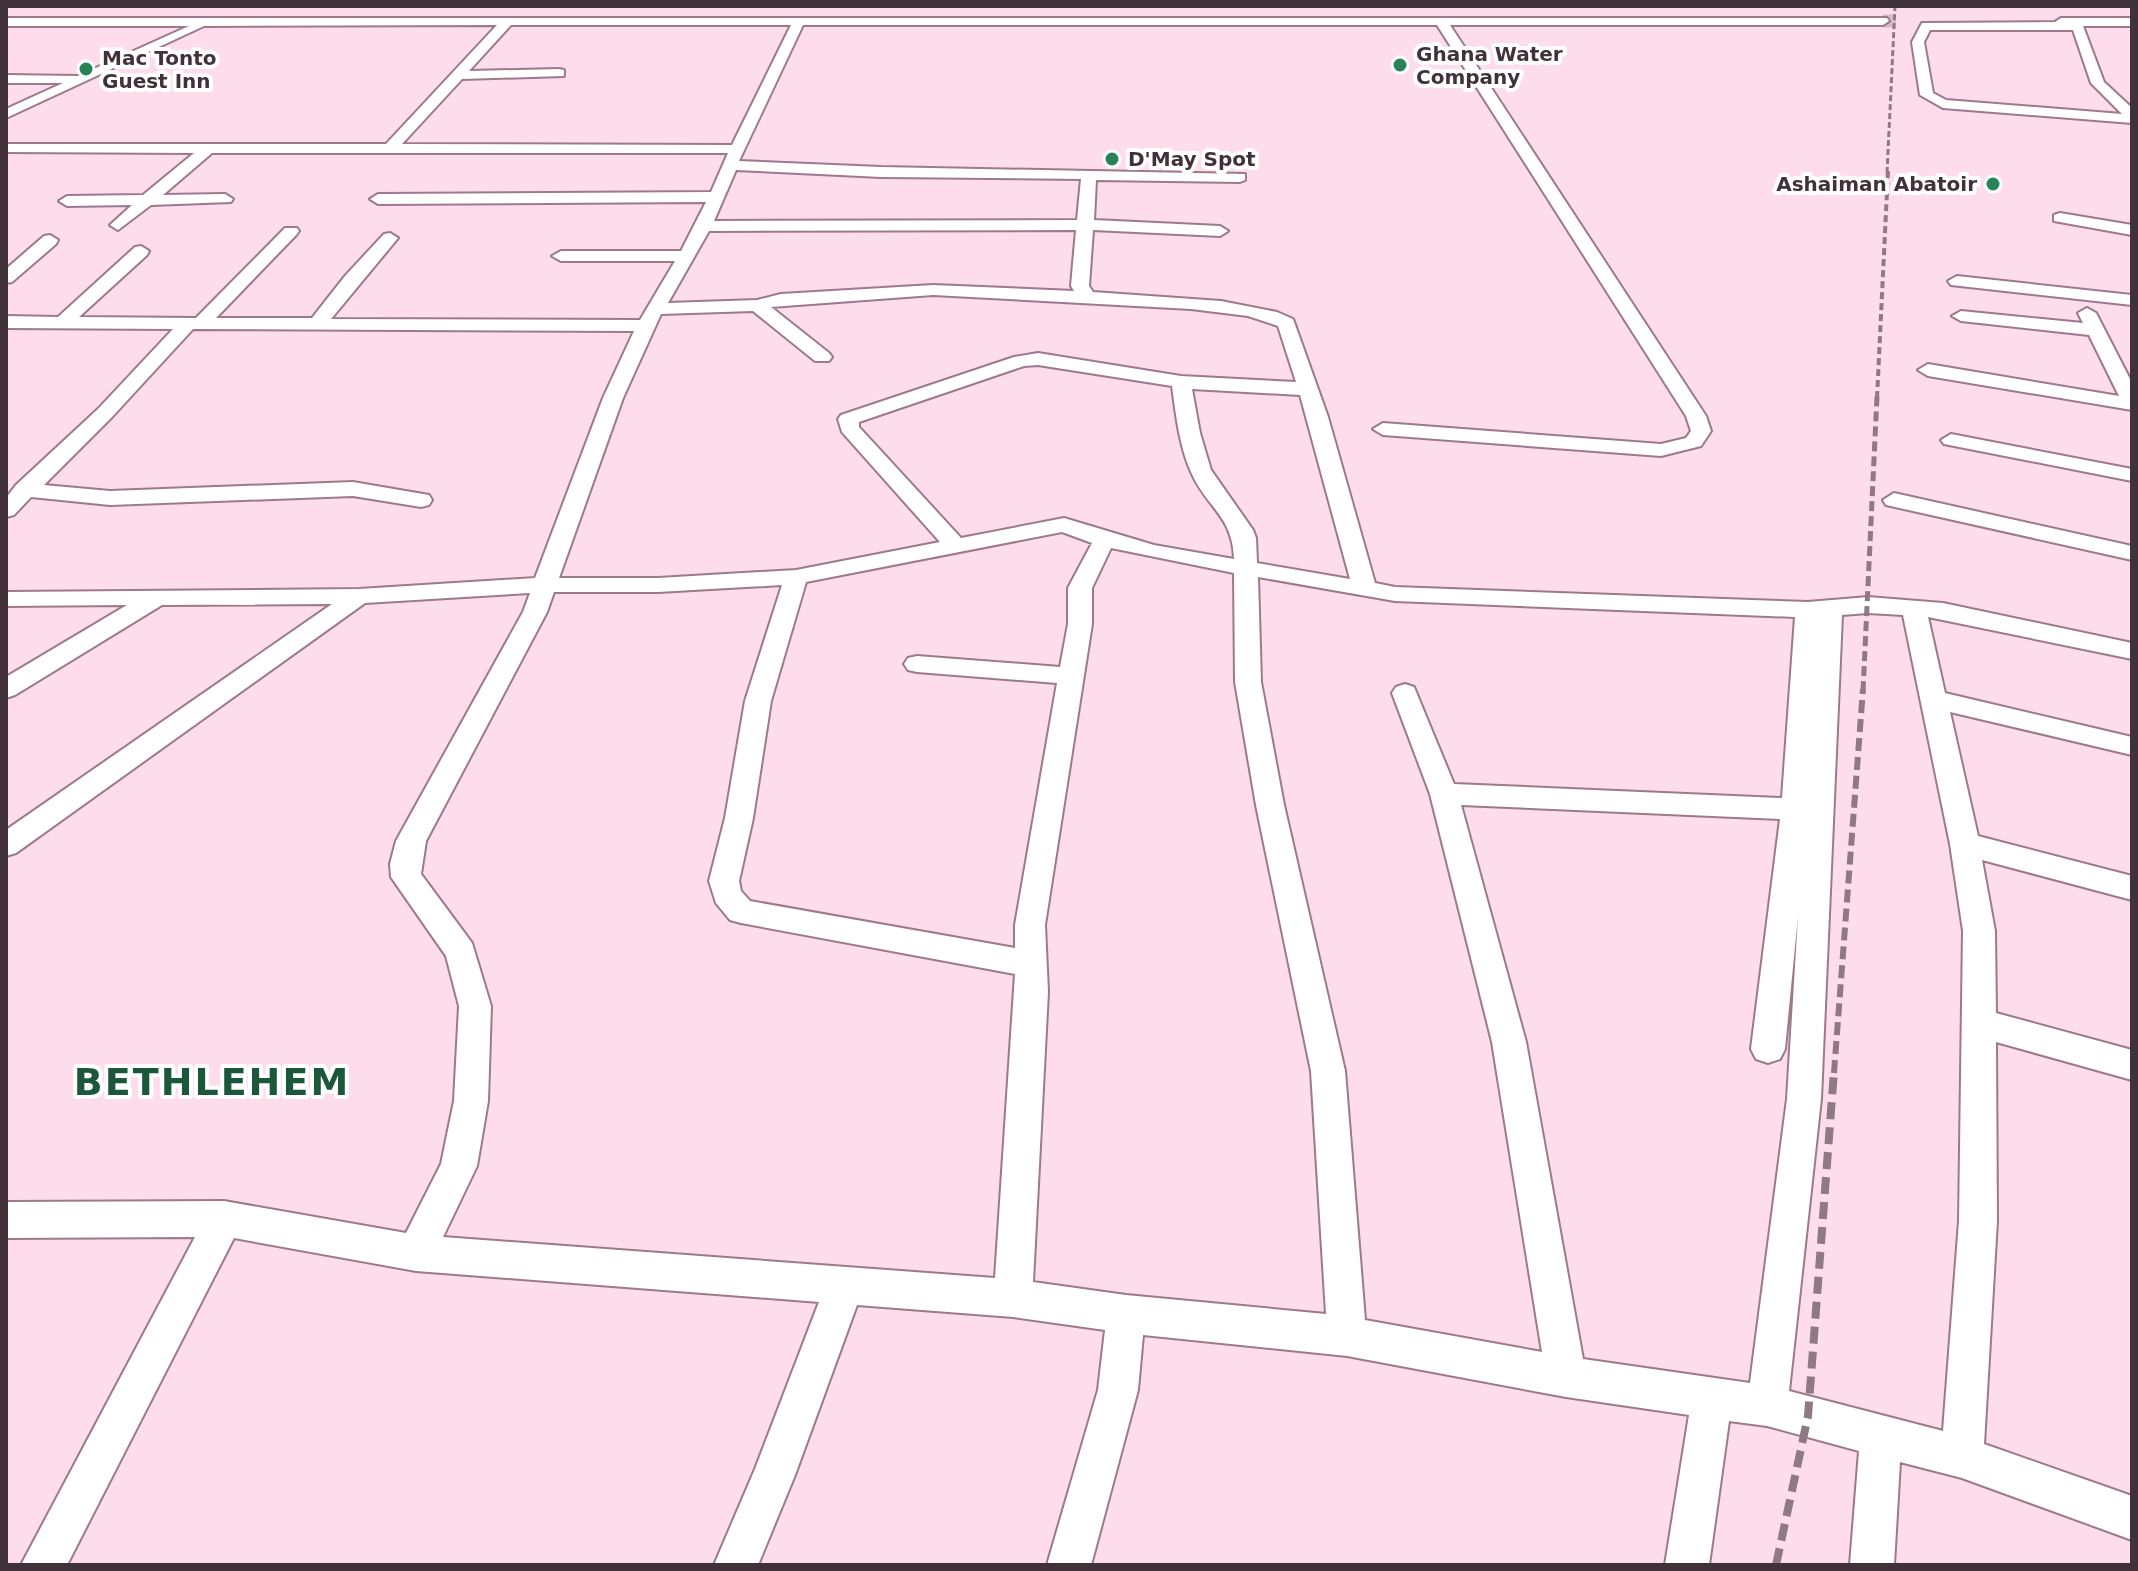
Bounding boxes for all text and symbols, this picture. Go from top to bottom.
place label: Ghana Water Company [1416,42,1563,89]
place label: Mac Tonto Guest Inn [102,46,216,93]
marker: Ghana Water Company [1391,56,1409,74]
marker: Mac Tonto Guest Inn [77,60,95,78]
place label: D'May Spot [1128,147,1256,171]
marker: D'May Spot [1103,150,1121,168]
place label: Ashaiman Abatoir [1776,172,1977,196]
marker: Ashaiman Abatoir [1984,175,2002,193]
district label: BETHLEHEM [74,1060,350,1104]

